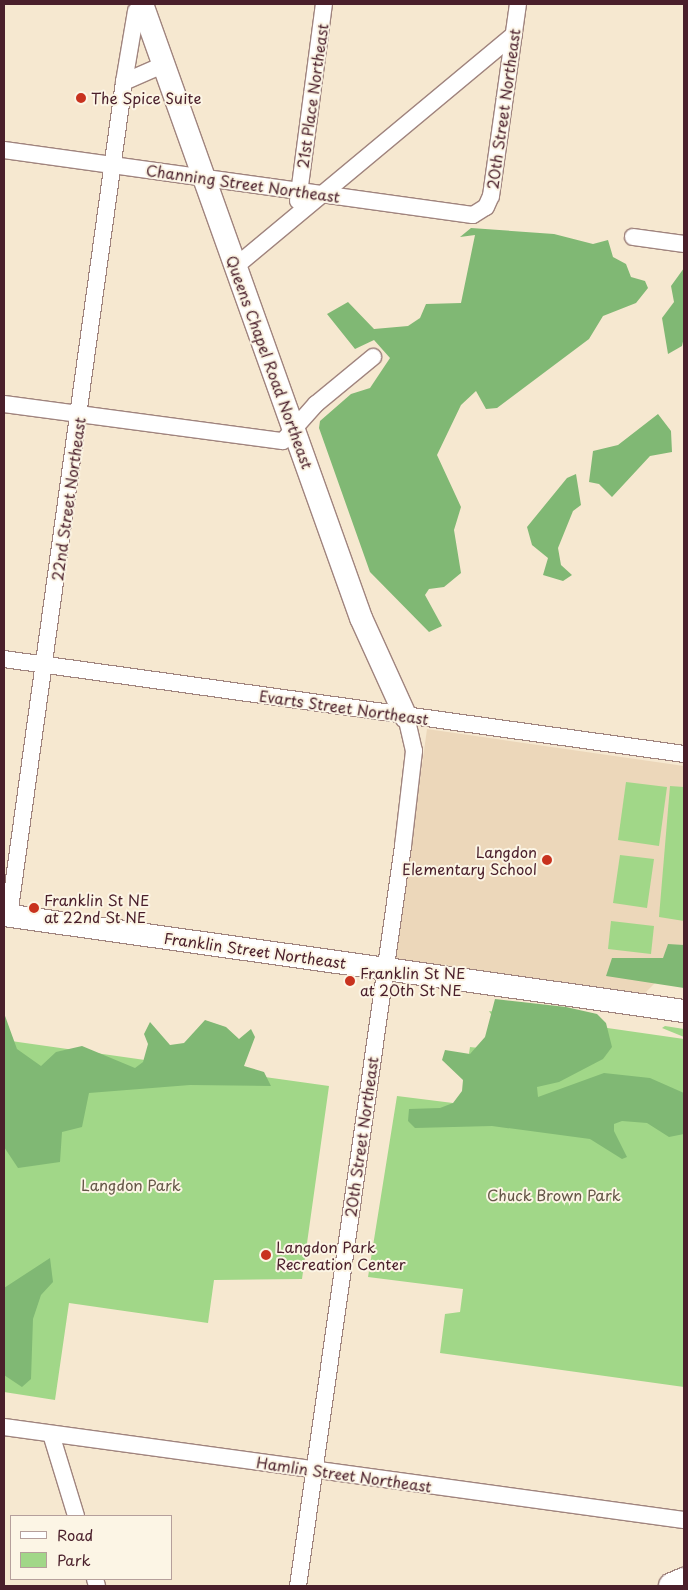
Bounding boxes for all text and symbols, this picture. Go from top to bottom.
street label: 21st Place Northeast [293,20,331,172]
street label: 20th Street Northeast [483,27,523,191]
place label: The Spice Suite [91,89,203,107]
marker: The Spice Suite [75,92,87,104]
street label: Channing Street Northeast [145,160,341,206]
street label: Queens Chapel Road Northeast [223,253,317,471]
street label: 22nd Street Northeast [48,416,88,582]
street label: Evarts Street Northeast [258,686,430,728]
place label: Langdon Elementary School [402,842,537,877]
marker: Langdon Elementary School [541,854,553,866]
place label: Franklin St NE at 22nd St NE [44,890,150,925]
marker: Franklin St NE at 22nd St NE [28,902,40,914]
street label: Franklin Street Northeast [162,928,348,972]
place label: Franklin St NE at 20th St NE [360,963,466,998]
marker: Franklin St NE at 20th St NE [344,975,356,987]
street label: 20th Street Northeast [341,1055,381,1219]
park label: Langdon Park [81,1176,181,1194]
park label: Chuck Brown Park [487,1186,621,1204]
place label: Langdon Park Recreation Center [276,1237,407,1272]
marker: Langdon Park Recreation Center [260,1249,272,1261]
street label: Hamlin Street Northeast [254,1453,434,1495]
legend [10,1515,172,1580]
text: Road [57,1523,93,1546]
text: Park [57,1548,91,1571]

